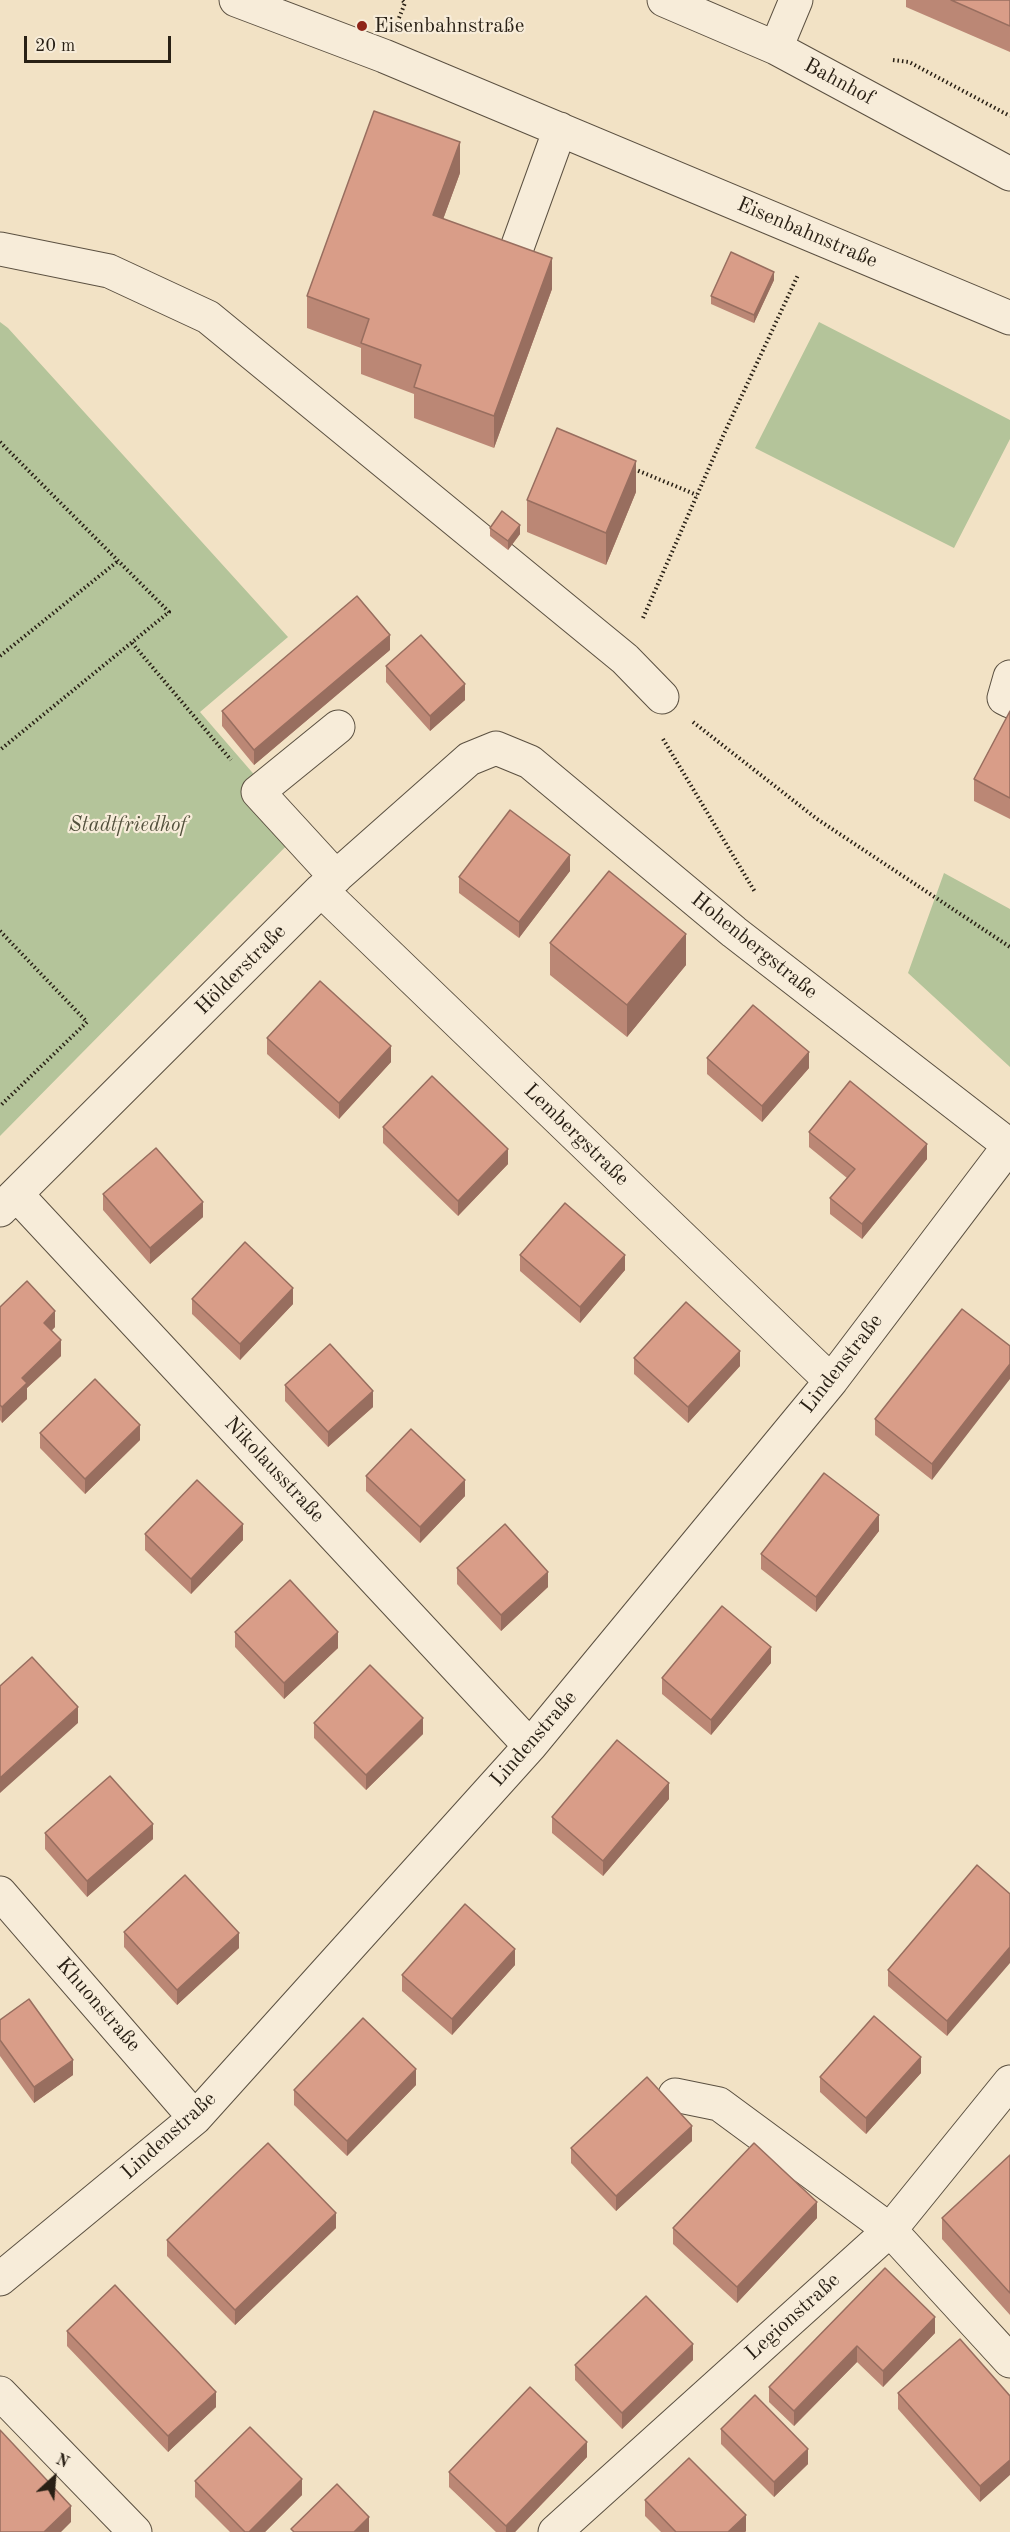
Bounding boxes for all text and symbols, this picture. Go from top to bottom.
place label: Eisenbahnstraße [374,13,524,39]
marker: Eisenbahnstraße [355,19,369,33]
scale bar [27,24,174,62]
text: 20 m [35,37,75,55]
street label: Bahnhof [799,53,879,111]
street label: Eisenbahnstraße [733,192,881,274]
park label: Stadtfriedhof [69,812,187,838]
street label: Hohenbergstraße [685,887,823,1005]
street label: Hölderstraße [190,919,292,1021]
street label: Lembergstraße [518,1078,634,1192]
street label: Lindenstraße [795,1309,889,1419]
street label: Nikolausstraße [219,1412,329,1528]
street label: Lindenstraße [485,1686,583,1792]
street label: Khuonstraße [50,1953,146,2057]
street label: Lindenstraße [116,2087,222,2185]
street label: Legionstraße [740,2268,846,2366]
north arrow [24,2448,84,2508]
text: N [53,2452,71,2472]

